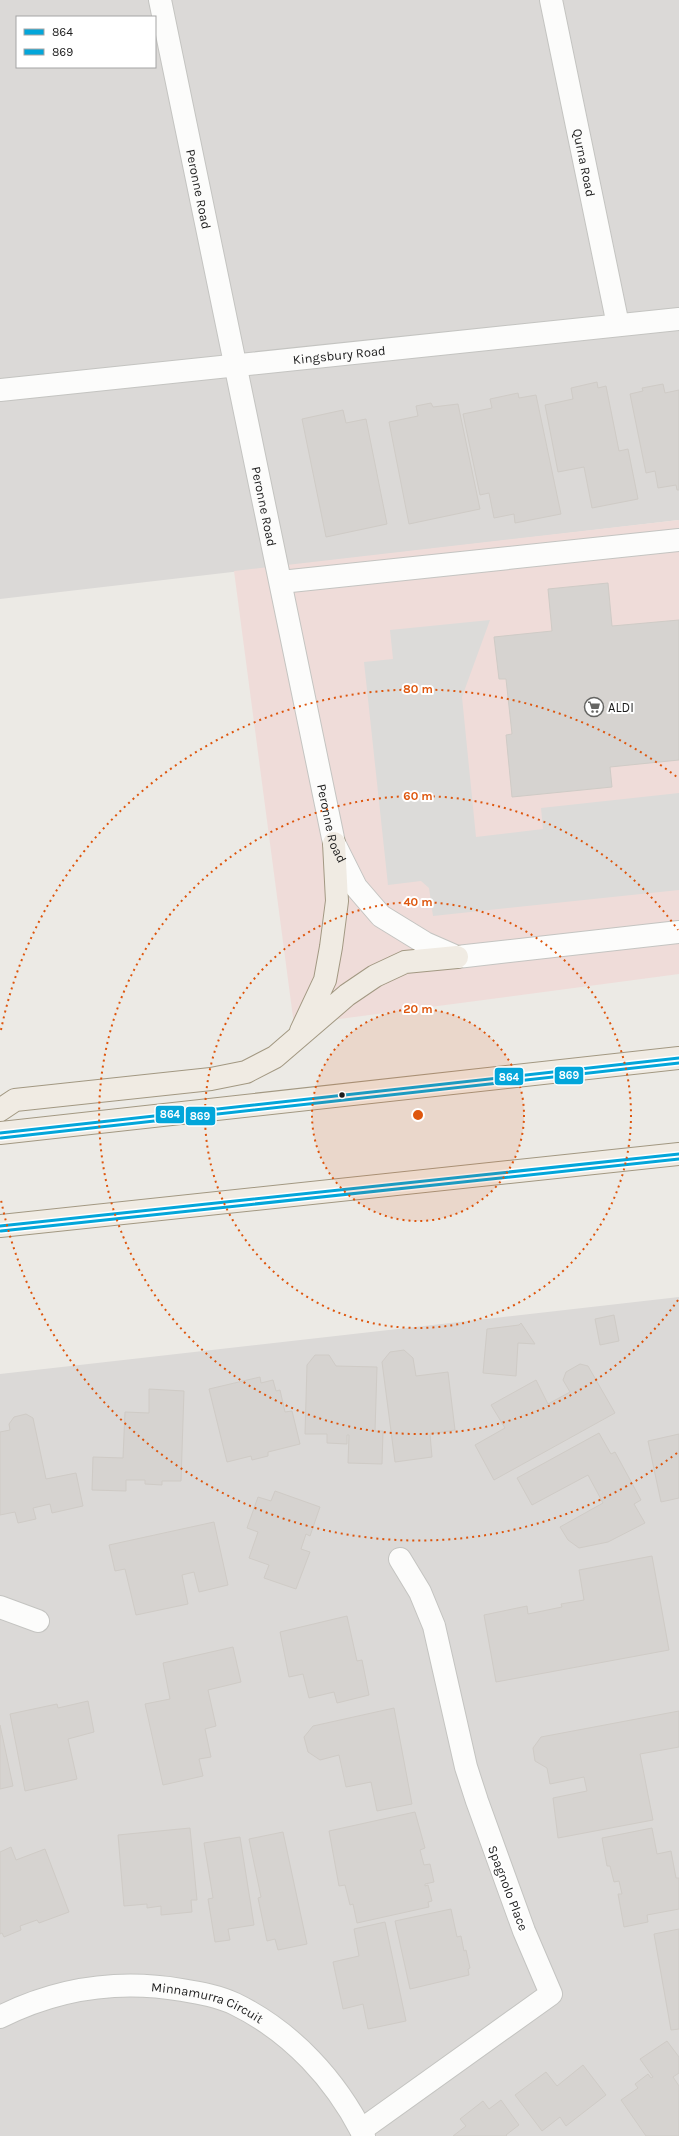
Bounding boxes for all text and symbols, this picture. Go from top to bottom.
legend [16,16,156,68]
text: 864 [52,25,73,39]
text: 869 [52,45,73,59]
street label: Qurna Road [570,127,599,198]
street label: Peronne Road [183,148,215,230]
street label: Kingsbury Road [292,342,386,367]
street label: Peronne Road [249,465,280,548]
text: 80 m [403,682,433,696]
supermarket icon: ALDI [583,696,605,718]
place label: ALDI [608,700,634,715]
street label: Peronne Road [314,782,350,865]
text: 60 m [403,789,433,803]
text: 40 m [403,895,433,909]
text: 20 m [403,1002,433,1016]
line badge: 869 [554,1066,584,1085]
line badge: 864 [494,1067,524,1086]
text: 869 [559,1069,580,1082]
text: 864 [499,1071,520,1084]
unlabelled marker [337,1090,347,1100]
line badge: 864 [155,1105,185,1124]
line badge: 869 [185,1106,216,1126]
text: 864 [160,1108,181,1121]
centre of rings [411,1108,425,1122]
text: 869 [190,1110,211,1123]
street label: Spagnolo Place [485,1843,531,1933]
street label: Minnamurra Circuit [151,1979,267,2026]

